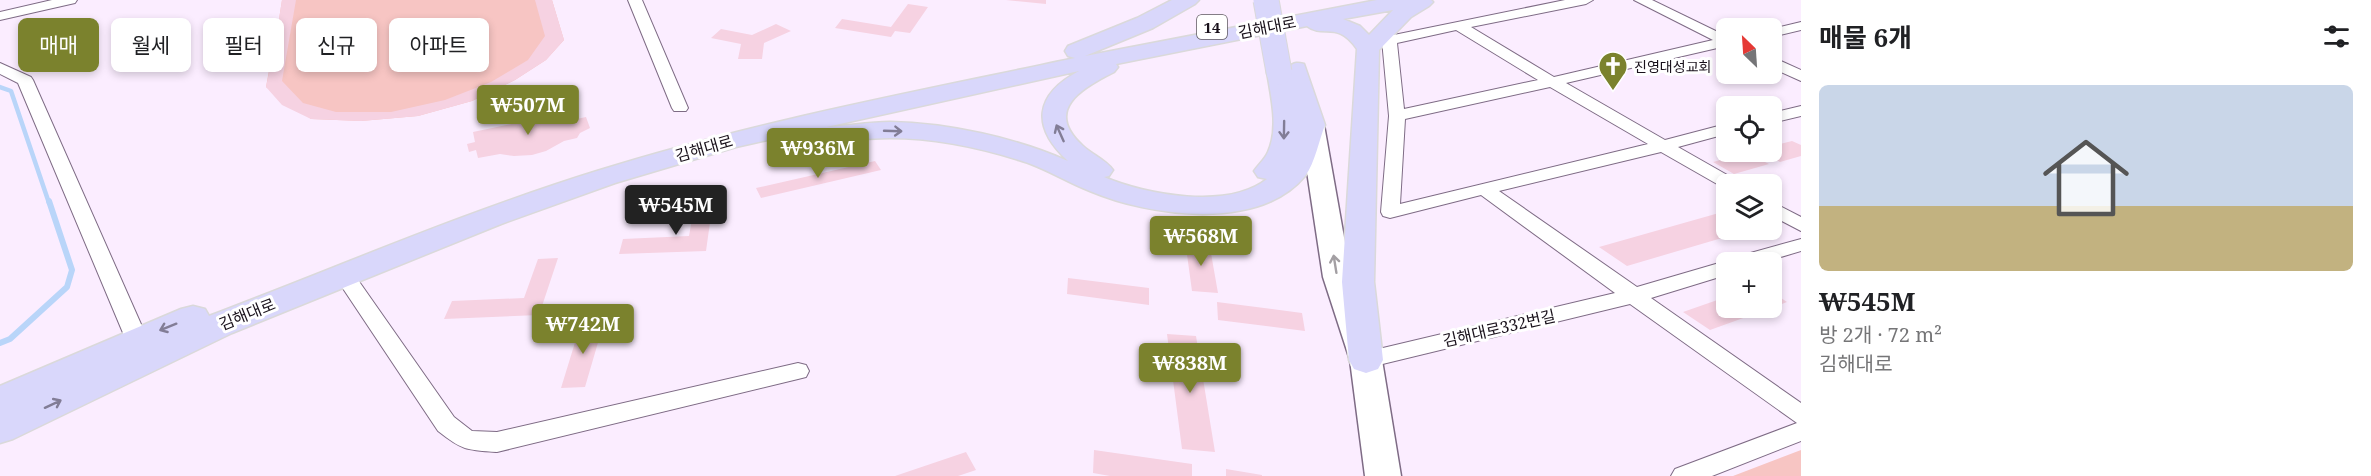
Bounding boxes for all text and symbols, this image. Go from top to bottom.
street label: 김해대로 [1236,11,1298,43]
road number: 14 [1197,15,1227,39]
chip: 매매 [18,18,99,72]
chip: 월세 [111,18,191,72]
chip: 필터 [203,18,284,72]
chip: 신규 [296,18,377,72]
chip: 아파트 [389,18,489,72]
north arrow [1716,18,1782,84]
map controls [1716,18,1782,318]
text: 매물 6개 [1819,19,1912,55]
icon: filters [2320,20,2353,53]
church icon: 진영대성교회 [1597,50,1629,92]
place label: 진영대성교회 [1634,57,1711,76]
pin: ₩507M [486,85,570,136]
text: ₩507M [491,91,565,118]
button: locate [1716,96,1782,162]
one-way arrow [1279,119,1290,139]
one-way arrow [1054,124,1065,142]
icon: home [2032,124,2140,232]
one-way arrow [883,125,903,137]
pin: ₩936M [776,128,860,179]
street label: 김해대로 [673,129,736,167]
text: ₩936M [781,134,855,161]
button: layers [1716,174,1782,240]
pin: ₩545M [634,185,718,236]
text: ₩545M [639,191,713,218]
pin: ₩568M [1159,216,1243,267]
text: ₩568M [1164,222,1238,249]
button: + [1716,252,1782,318]
one-way arrow [1329,255,1340,275]
text: ₩545M [1819,283,1916,319]
street label: 김해대로 [216,293,279,335]
pin: ₩742M [541,304,625,355]
street label: 김해대로332번길 [1440,304,1558,352]
text: ₩742M [546,310,620,337]
text: 방 2개 · 72 m² [1819,321,1942,348]
one-way arrow [159,322,178,333]
pin: ₩838M [1148,343,1232,394]
text: ₩838M [1153,349,1227,376]
text: 김해대로 [1819,350,1893,377]
one-way arrow [43,397,61,409]

